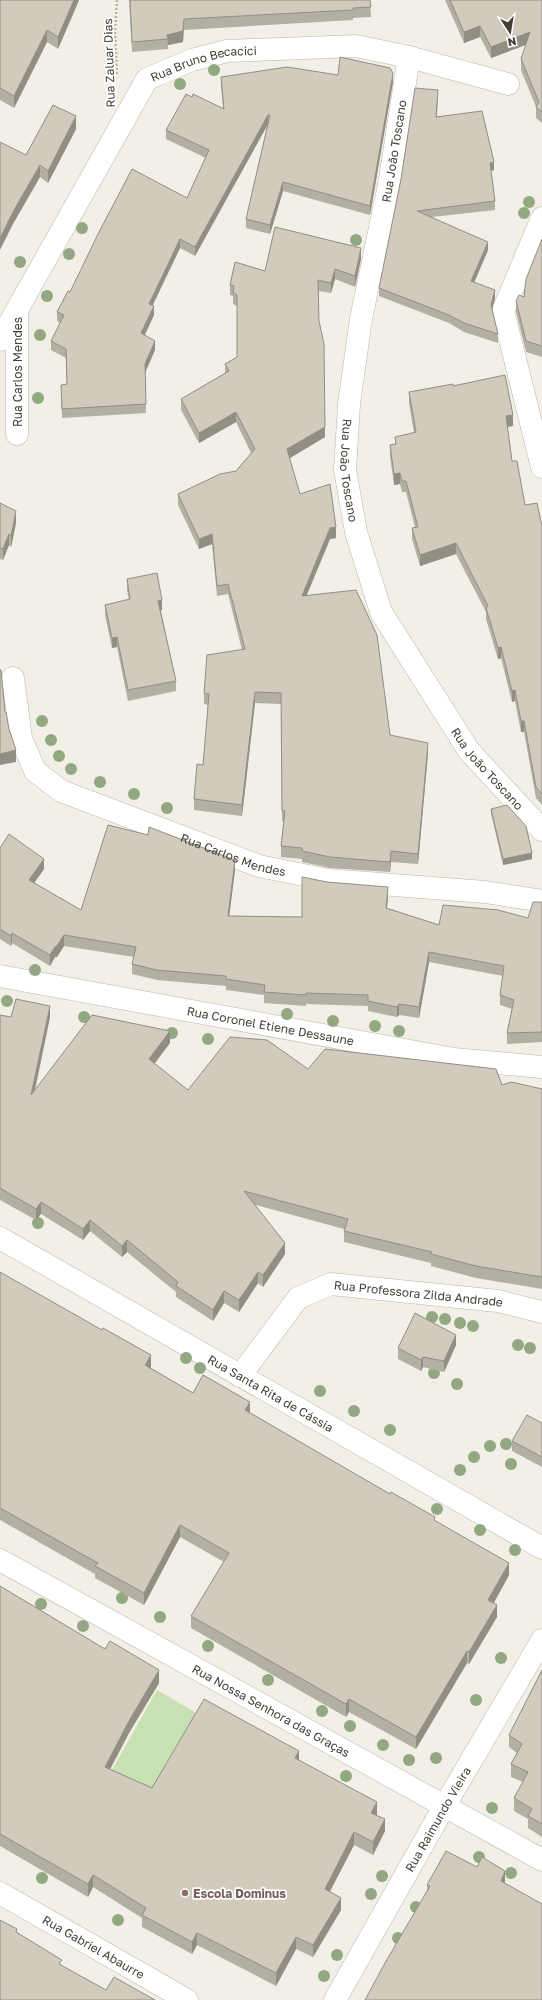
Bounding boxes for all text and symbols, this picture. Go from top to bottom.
north arrow [490,12,530,52]
street label: Rua Zaluar Dias [100,18,118,108]
text: N [507,35,518,49]
street label: Rua Bruno Becacici [148,42,257,84]
street label: Rua João Toscano [378,99,410,203]
street label: Rua Carlos Mendes [10,317,25,427]
street label: Rua João Toscano [337,418,362,523]
street label: Rua João Toscano [448,725,527,813]
street label: Rua Carlos Mendes [179,830,287,879]
street label: Rua Coronel Etiene Dessaune [186,1003,355,1048]
street label: Rua Professora Zilda Andrade [333,1277,505,1310]
street label: Rua Santa Rita de Cássia [205,1351,336,1435]
street label: Rua Nossa Senhora das Graças [190,1660,353,1760]
street label: Rua Raimundo Vieira [401,1764,473,1874]
place label: Escola Dominus [193,1886,286,1901]
marker: Escola Dominus [180,1888,190,1898]
street label: Rua Gabriel Abaurre [40,1912,147,1982]

